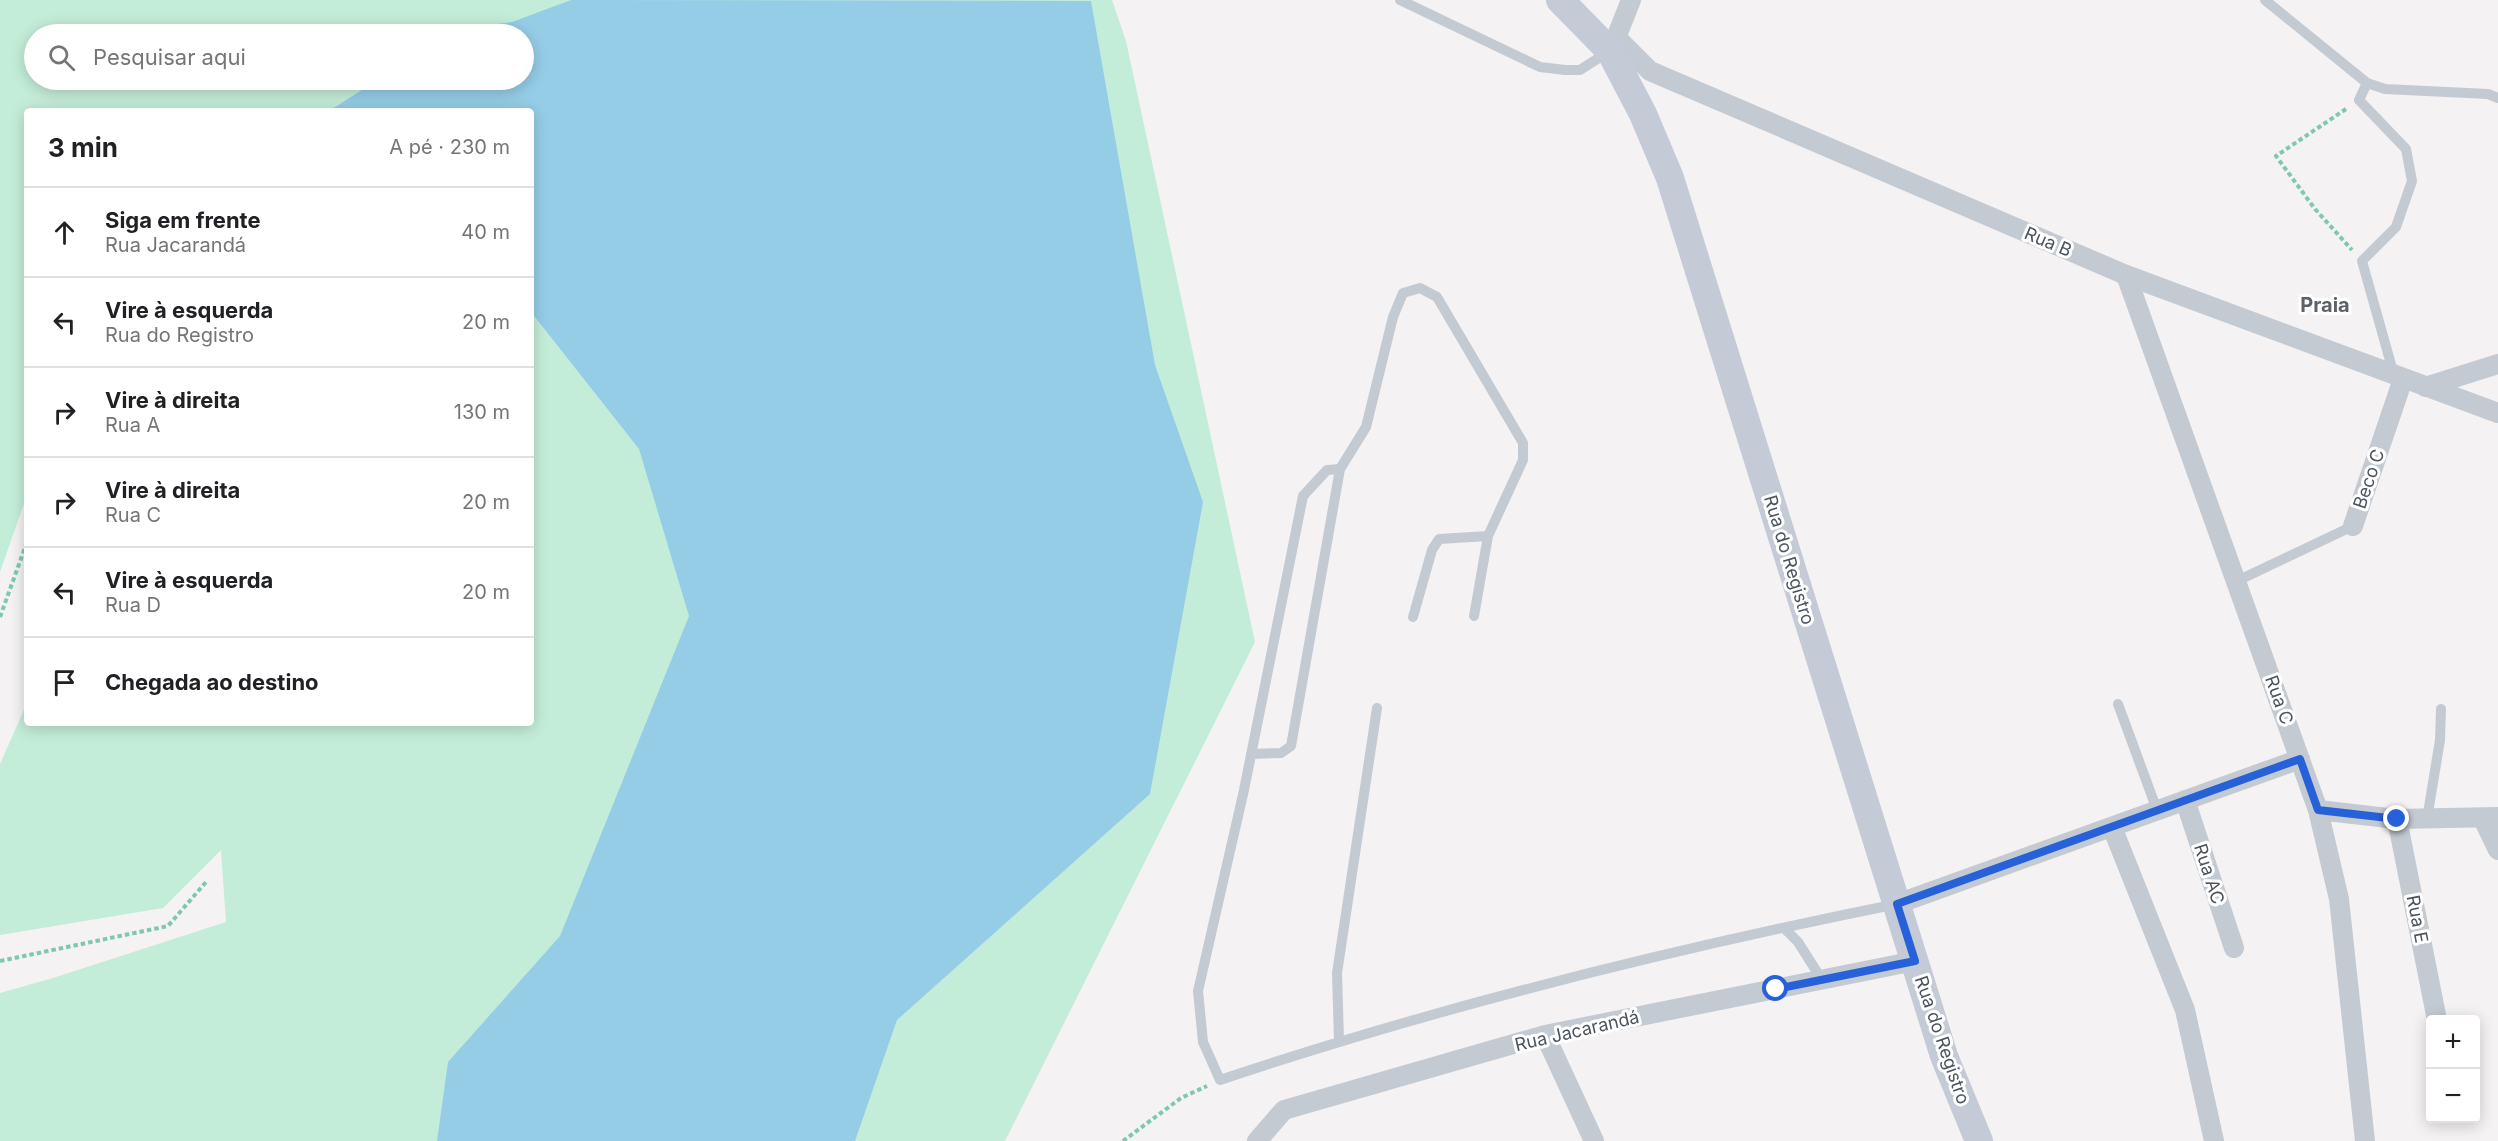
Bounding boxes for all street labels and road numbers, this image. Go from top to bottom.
street label: Rua B [2021,222,2075,261]
street label: Beco C [2349,446,2388,511]
street label: Rua do Registro [1760,493,1819,627]
street label: Rua C [2261,672,2298,727]
street label: Rua AC [2190,841,2229,907]
street label: Rua E [2403,893,2432,945]
street label: Rua do Registro [1911,973,1974,1107]
street label: Rua Jacarandá [1513,1006,1641,1055]

